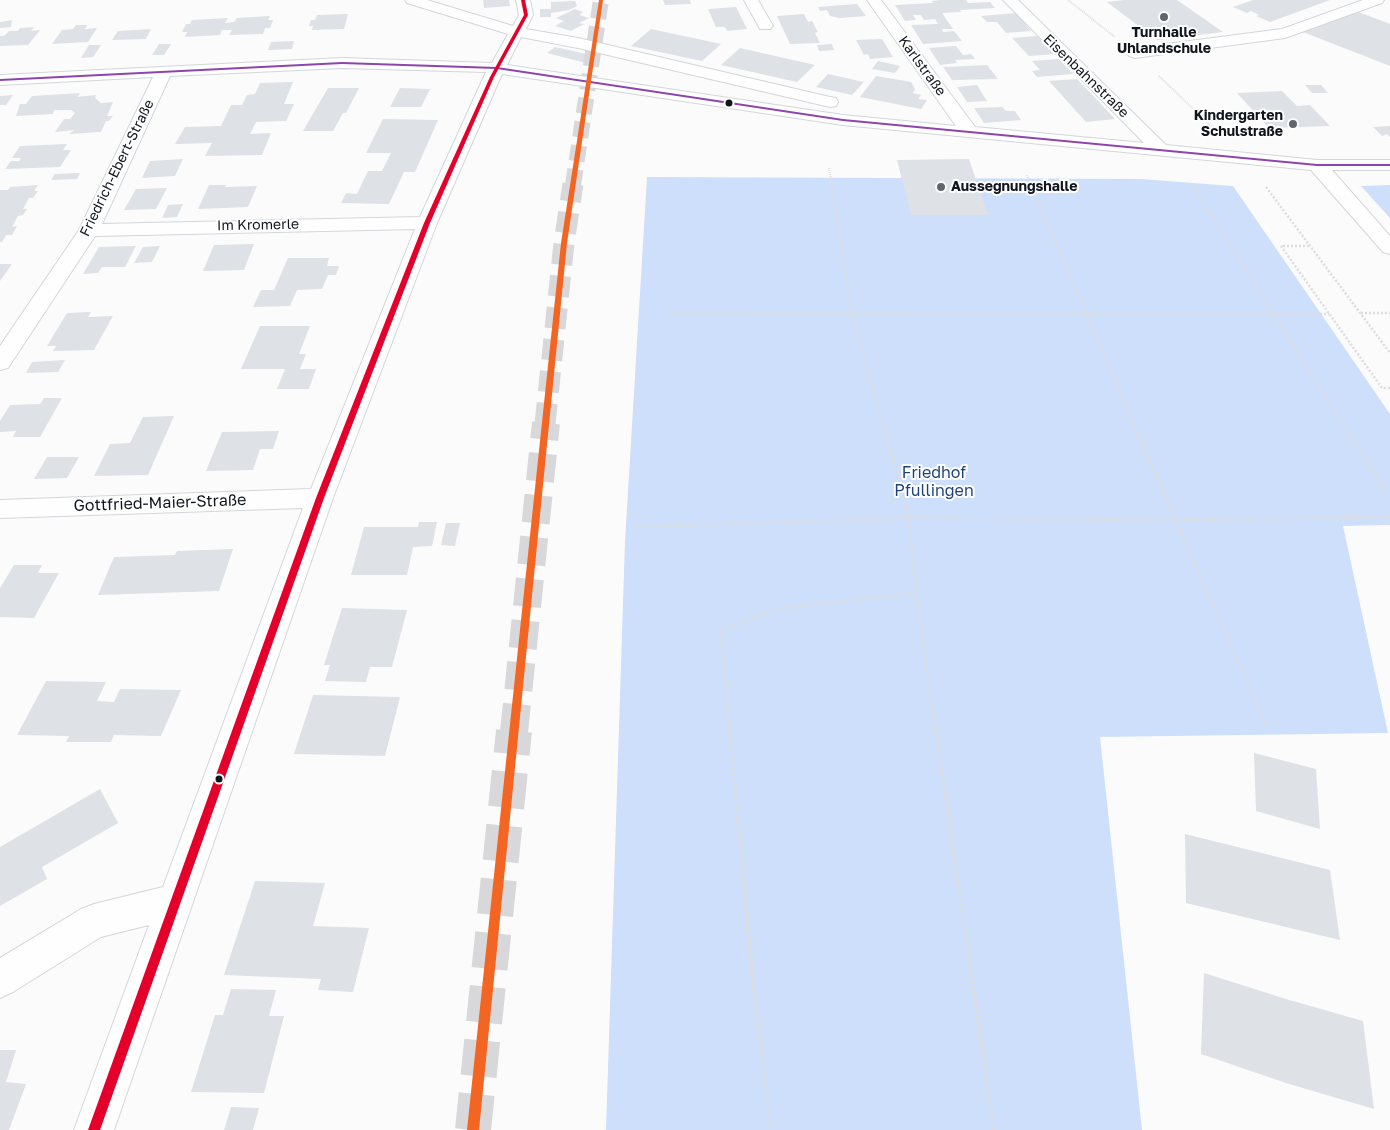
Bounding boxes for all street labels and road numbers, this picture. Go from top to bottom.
street label: Eisenbahnstraße [1040,31,1132,121]
street label: Karlstraße [895,33,949,99]
street label: Friedrich-Ebert-Straße [76,97,158,239]
street label: Im Kromerle [217,216,299,234]
street label: Gottfried-Maier-Straße [73,490,247,516]

